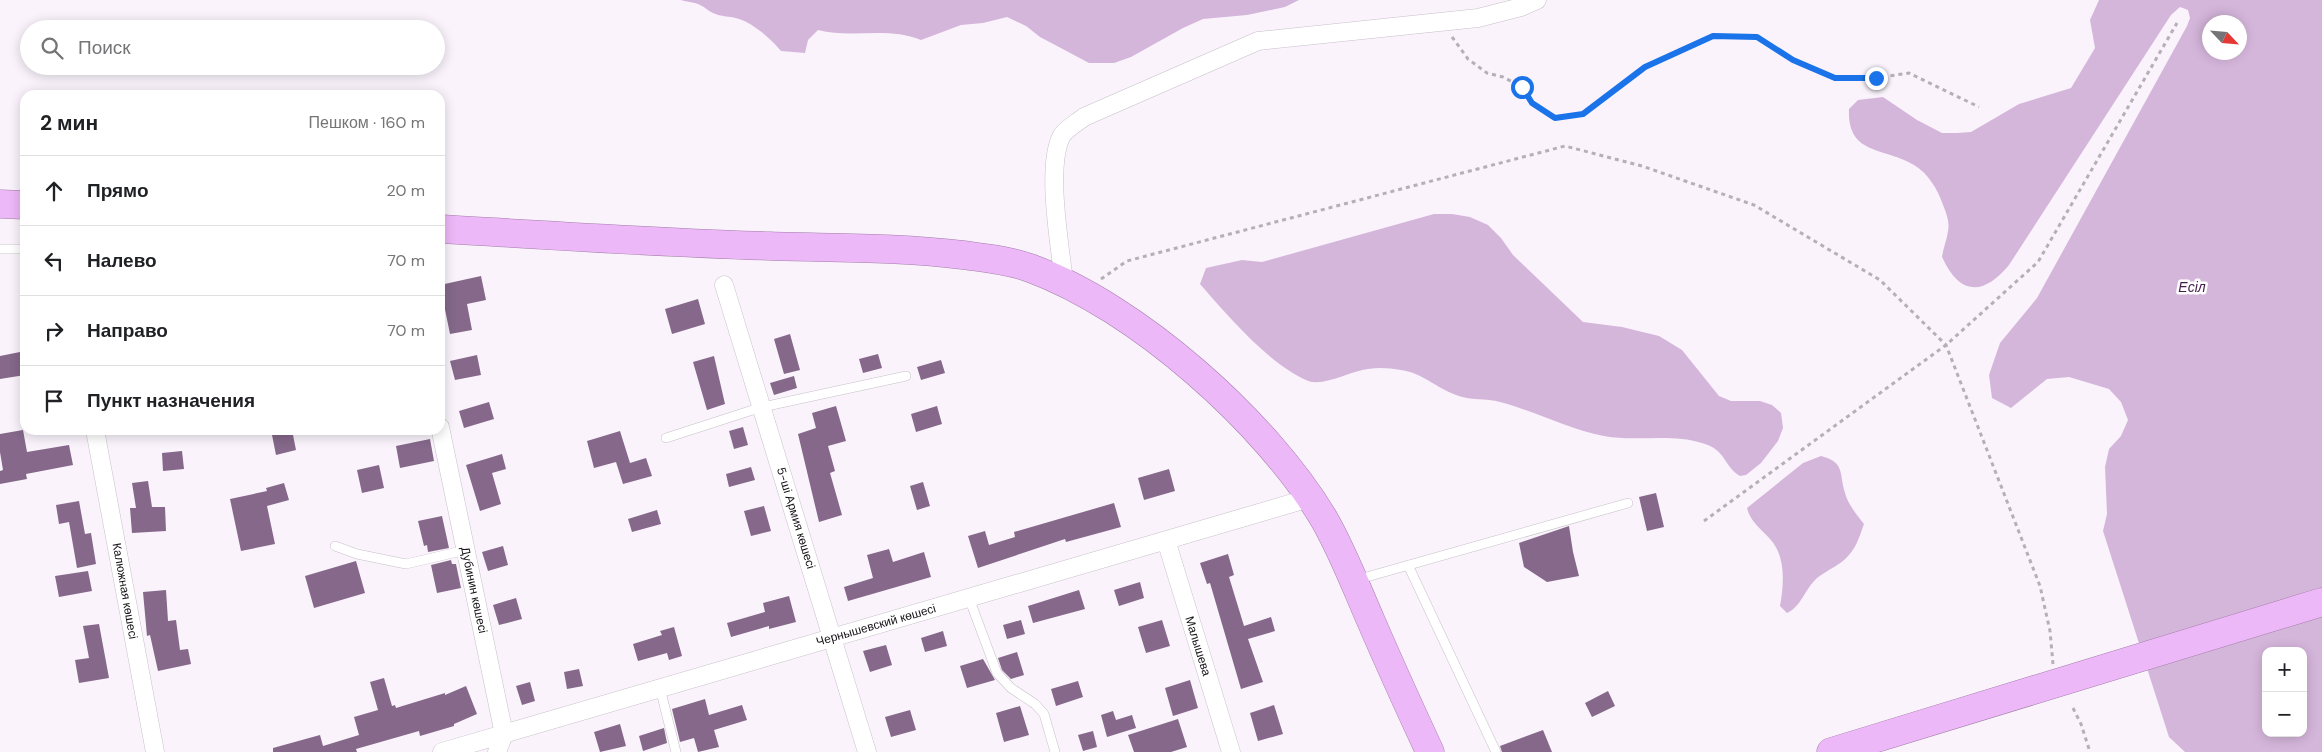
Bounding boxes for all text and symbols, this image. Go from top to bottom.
north arrow [2202,15,2247,60]
search box [20,20,445,75]
icon: search [38,34,66,62]
text: Поиск [78,35,131,60]
route end [1865,67,1888,90]
route start [1511,76,1534,99]
text: 2 мин [40,109,98,137]
text: Пешком · 160 m [309,112,425,133]
icon: ahead [40,177,68,205]
text: Прямо [87,178,149,203]
text: 20 m [386,180,425,201]
icon: left [40,247,68,275]
text: Налево [87,248,157,273]
text: 70 m [387,250,425,271]
water label: Есіл [2178,278,2206,296]
icon: right [40,317,68,345]
text: Направо [87,318,168,343]
text: 70 m [387,320,425,341]
icon: arrive [40,387,68,415]
text: Пункт назначения [87,388,255,413]
street label: 5-ші Армия көшесі [773,465,819,571]
street label: Калюжная көшесі [109,542,141,640]
street label: Дубинин көшесі [457,545,491,635]
street label: Чернышевский көшесі [814,600,938,650]
street label: Малышева [1181,614,1215,678]
map controls [2262,647,2307,737]
button: + [2262,647,2307,692]
button: − [2262,692,2307,737]

